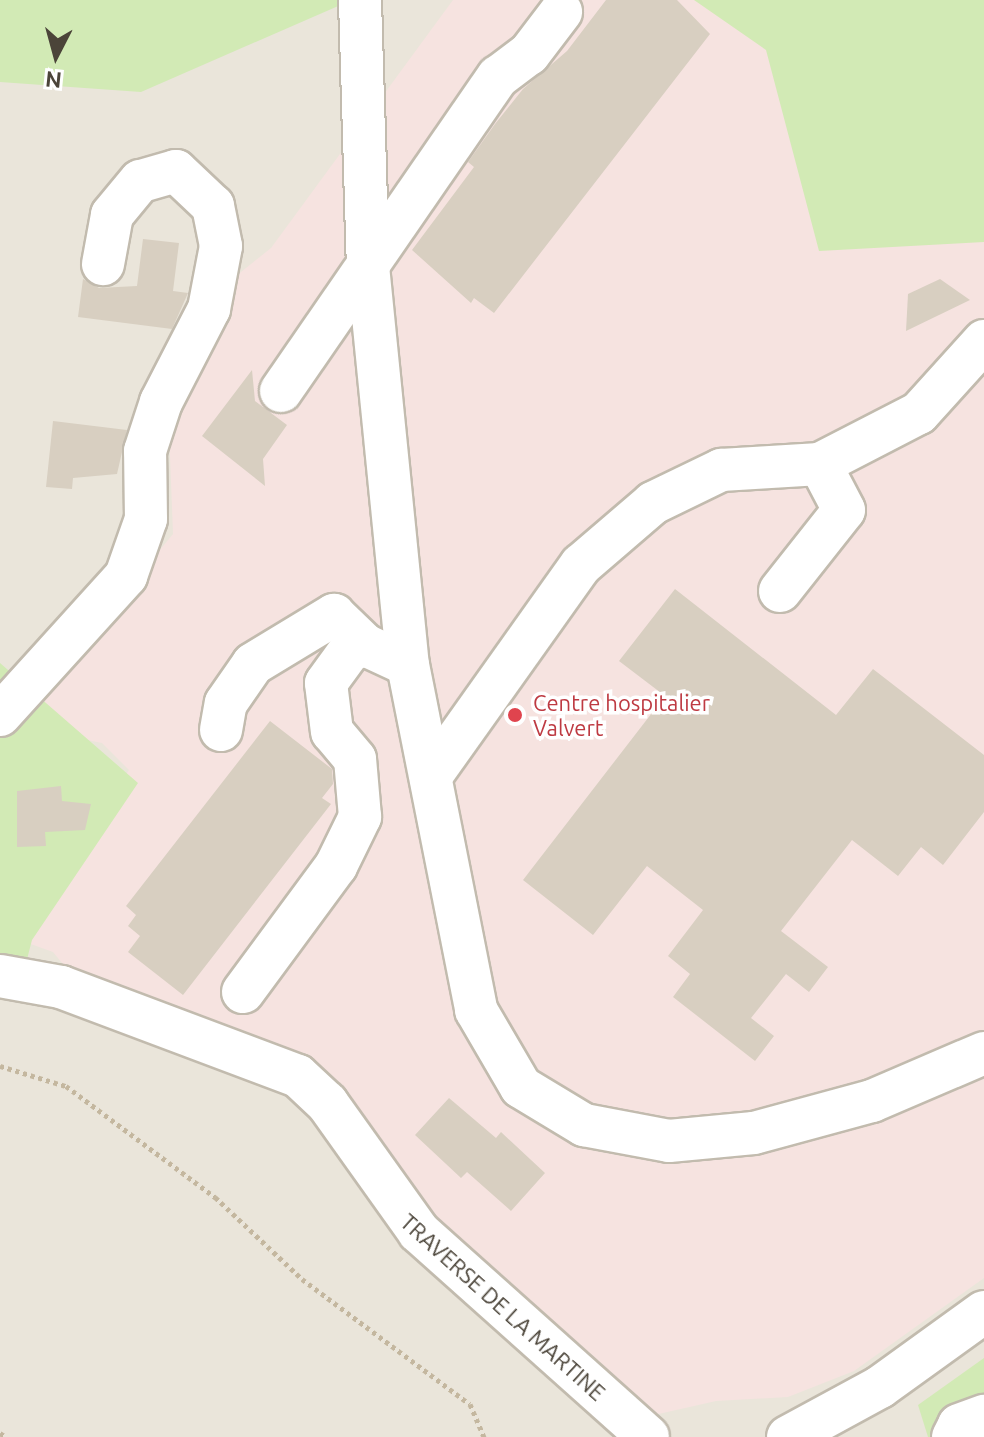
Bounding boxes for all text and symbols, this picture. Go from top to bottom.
north arrow [16,16,96,96]
text: N [44,67,63,94]
place label: Centre hospitalier Valvert [533,689,710,740]
marker: Centre hospitalier Valvert [504,704,526,726]
street label: TRAVERSE DE LA MARTINE [395,1208,611,1406]

